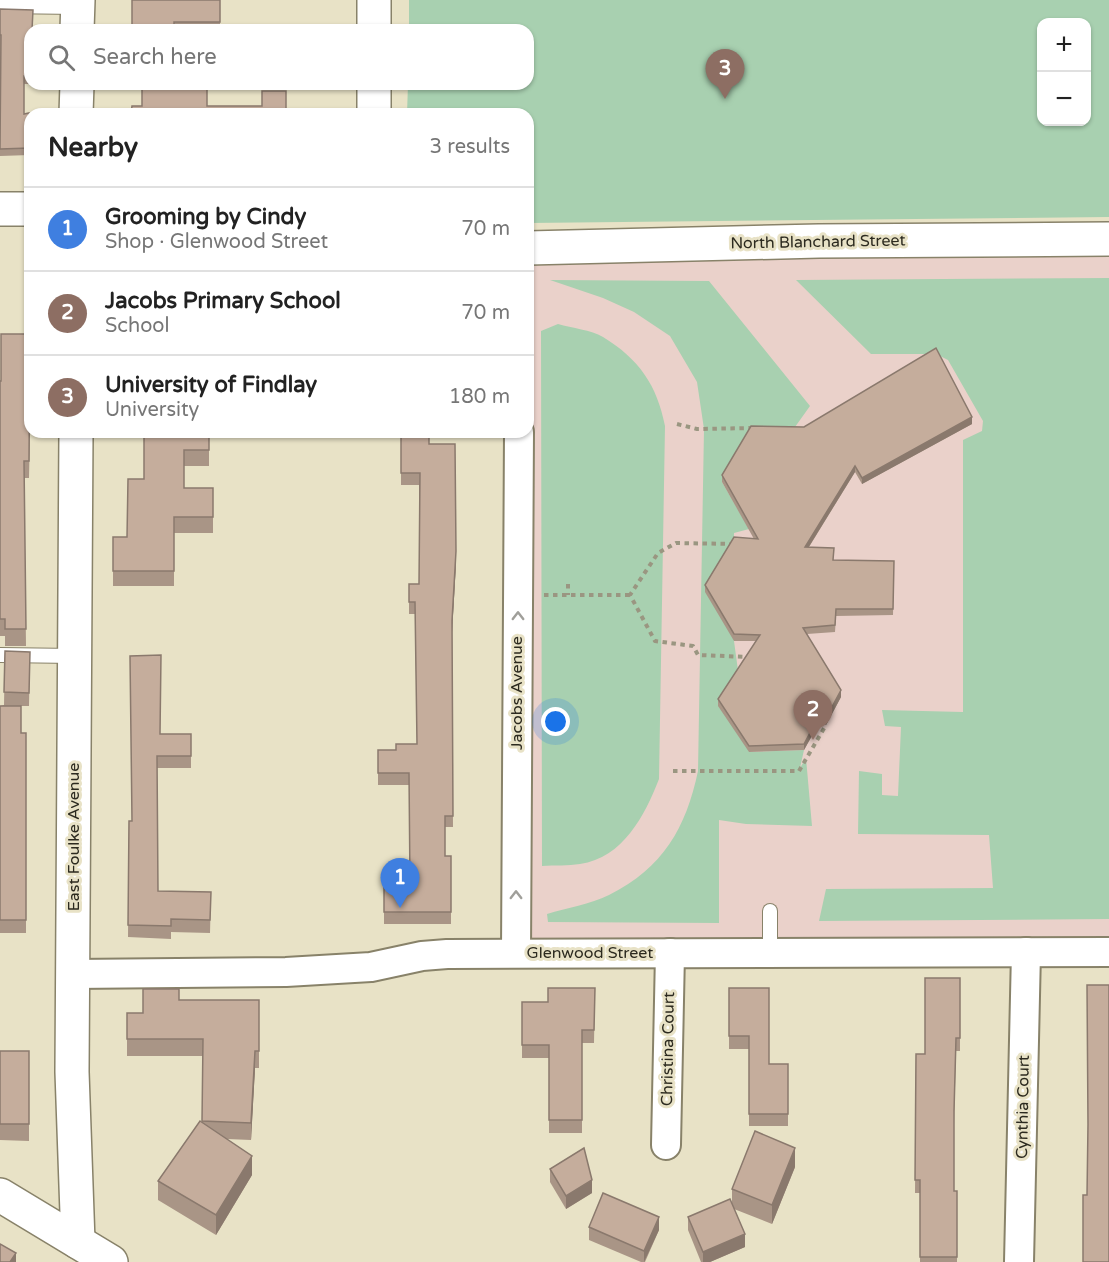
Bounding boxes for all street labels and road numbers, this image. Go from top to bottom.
street label: North Blanchard Street [730,230,906,254]
street label: Jacobs Avenue [507,636,527,750]
street label: East Foulke Avenue [64,763,84,911]
street label: Glenwood Street [527,943,653,963]
street label: Christina Court [657,992,679,1106]
street label: Cynthia Court [1012,1055,1034,1159]

